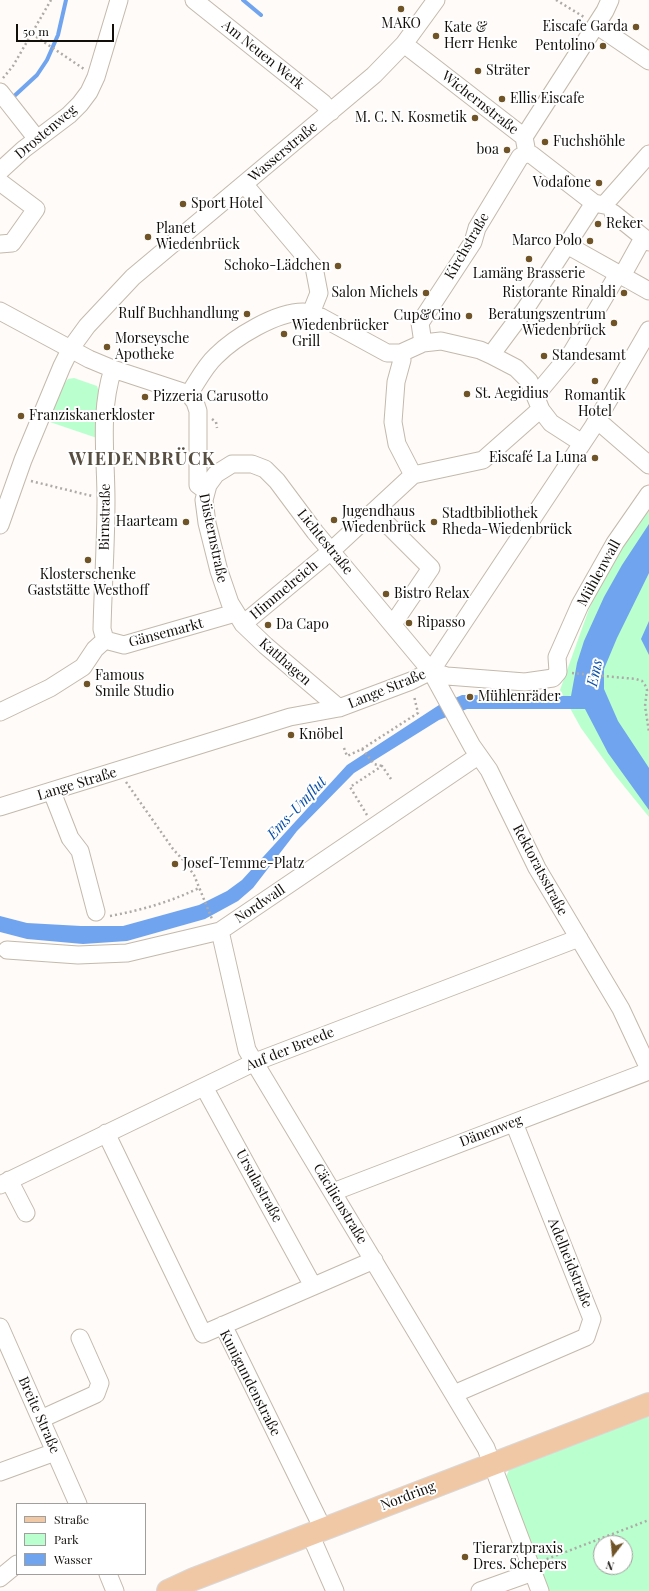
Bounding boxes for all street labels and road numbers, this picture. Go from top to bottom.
street label: Am Neuen Werk [218,17,308,93]
street label: Wichernstraße [438,68,522,138]
street label: Drostenweg [12,101,80,163]
street label: Wasserstraße [245,118,321,186]
street label: Kirchstraße [441,210,493,282]
street label: Birnstraße [96,483,114,551]
street label: Düsternstraße [195,492,231,584]
street label: Lichtestraße [294,506,356,578]
street label: Mühlenwall [574,537,624,609]
street label: Himmelreich [247,557,321,623]
street label: Gänsemarkt [127,615,205,651]
street label: Katthagen [256,635,314,689]
street label: Lange Straße [346,666,428,712]
street label: Lange Straße [35,764,119,804]
street label: Rektoratsstraße [509,822,571,918]
street label: Nordwall [232,881,288,927]
street label: Auf der Breede [243,1024,337,1074]
street label: Dänenweg [457,1111,525,1151]
street label: Ursulastraße [232,1147,286,1225]
street label: Cäcilienstraße [309,1161,371,1247]
street label: Adelheidstraße [544,1216,596,1310]
street label: Kunigundenstraße [216,1327,284,1439]
street label: Breite Straße [15,1374,63,1456]
street label: Nordring [378,1478,438,1514]

